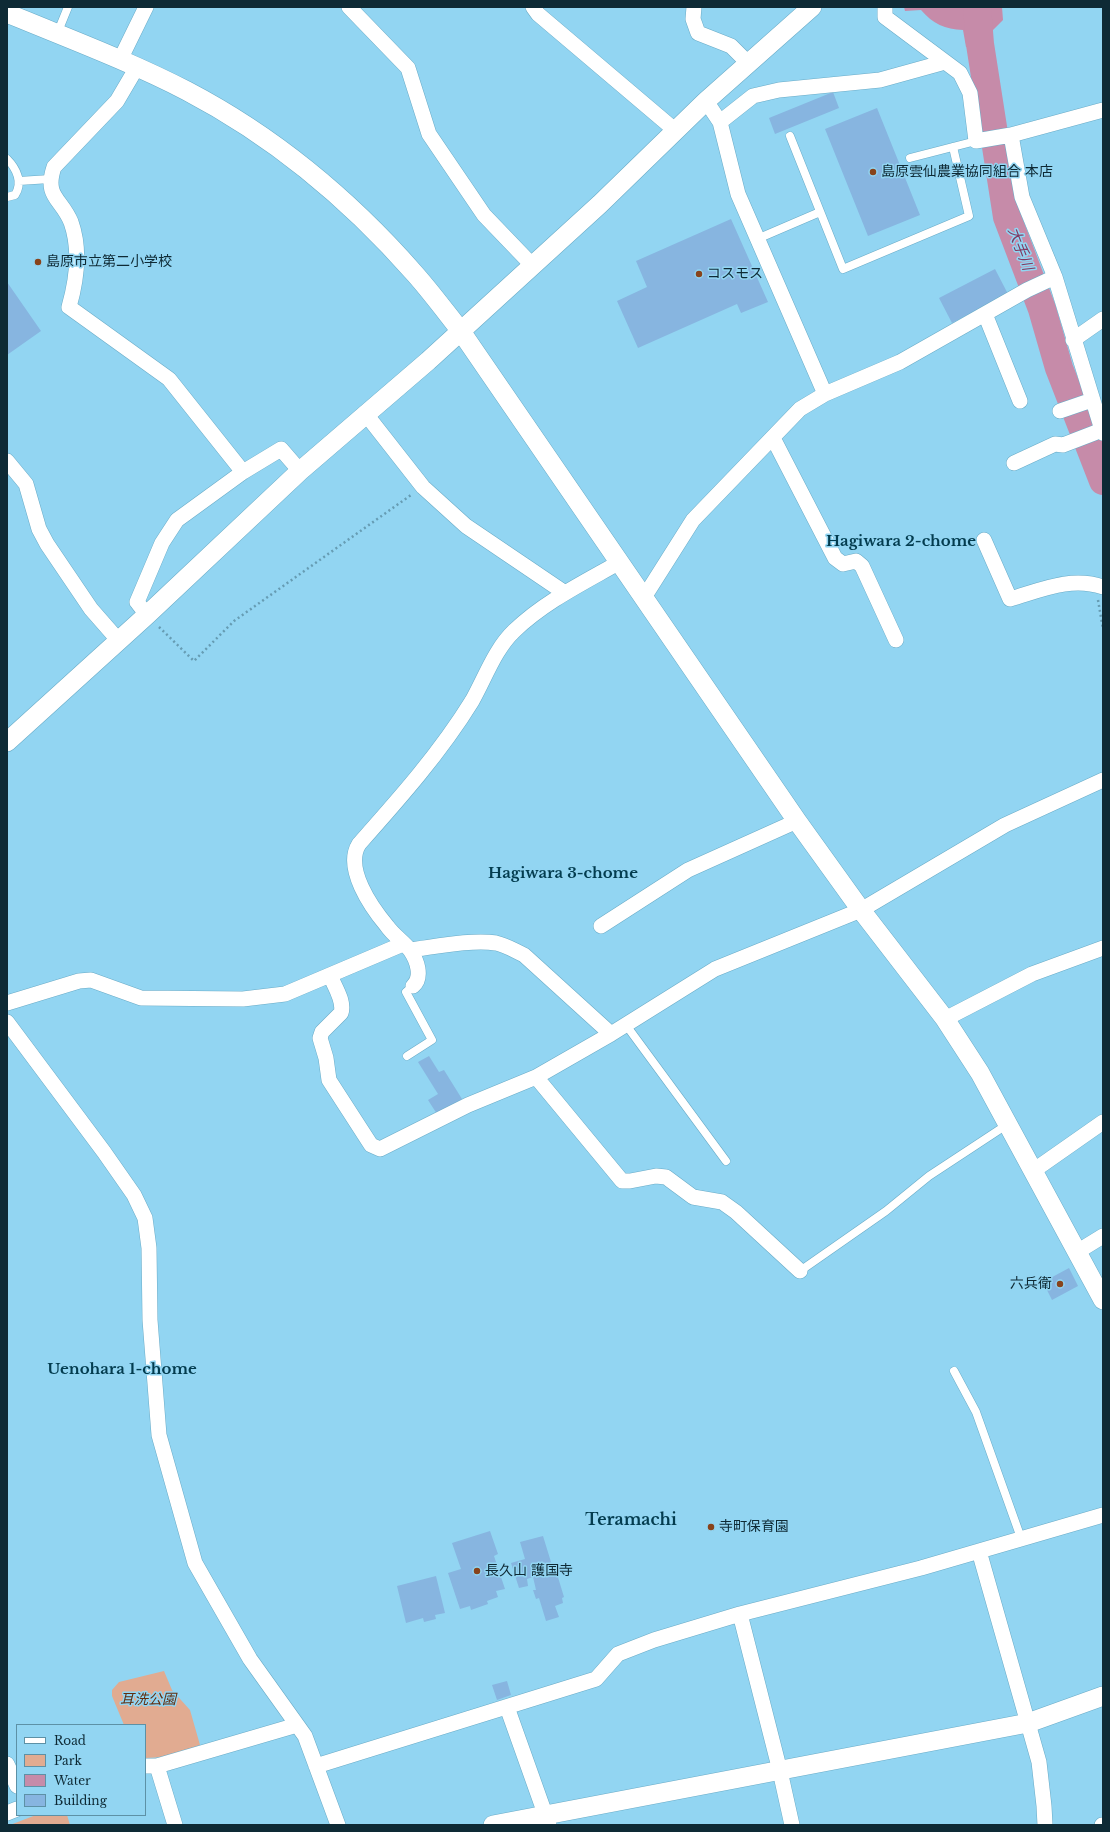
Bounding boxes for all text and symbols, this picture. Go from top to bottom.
place label: 島原雲仙農業協同組合 本店 [881,164,1053,180]
marker: 島原雲仙農業協同組合 本店 [868,167,878,177]
water label: 大手川 [1004,225,1036,273]
place label: 島原市立第二小学校 [46,254,172,270]
marker: 島原市立第二小学校 [33,257,43,267]
place label: コスモス [707,266,763,282]
marker: コスモス [694,269,704,279]
district label: Hagiwara 2-chome [826,533,976,551]
district label: Hagiwara 3-chome [488,865,638,883]
place label: 六兵衛 [1010,1276,1052,1292]
marker: 六兵衛 [1055,1279,1065,1289]
district label: Uenohara 1-chome [47,1361,197,1379]
district label: Teramachi [585,1510,677,1530]
place label: 寺町保育園 [719,1519,789,1535]
marker: 寺町保育園 [706,1522,716,1532]
place label: 長久山 護国寺 [485,1563,573,1579]
marker: 長久山 護国寺 [472,1566,482,1576]
park label: 耳洗公園 [120,1692,176,1708]
legend [16,1724,146,1816]
text: Road [54,1733,86,1748]
text: Park [54,1753,82,1768]
text: Water [54,1773,91,1788]
text: Building [54,1793,107,1808]

